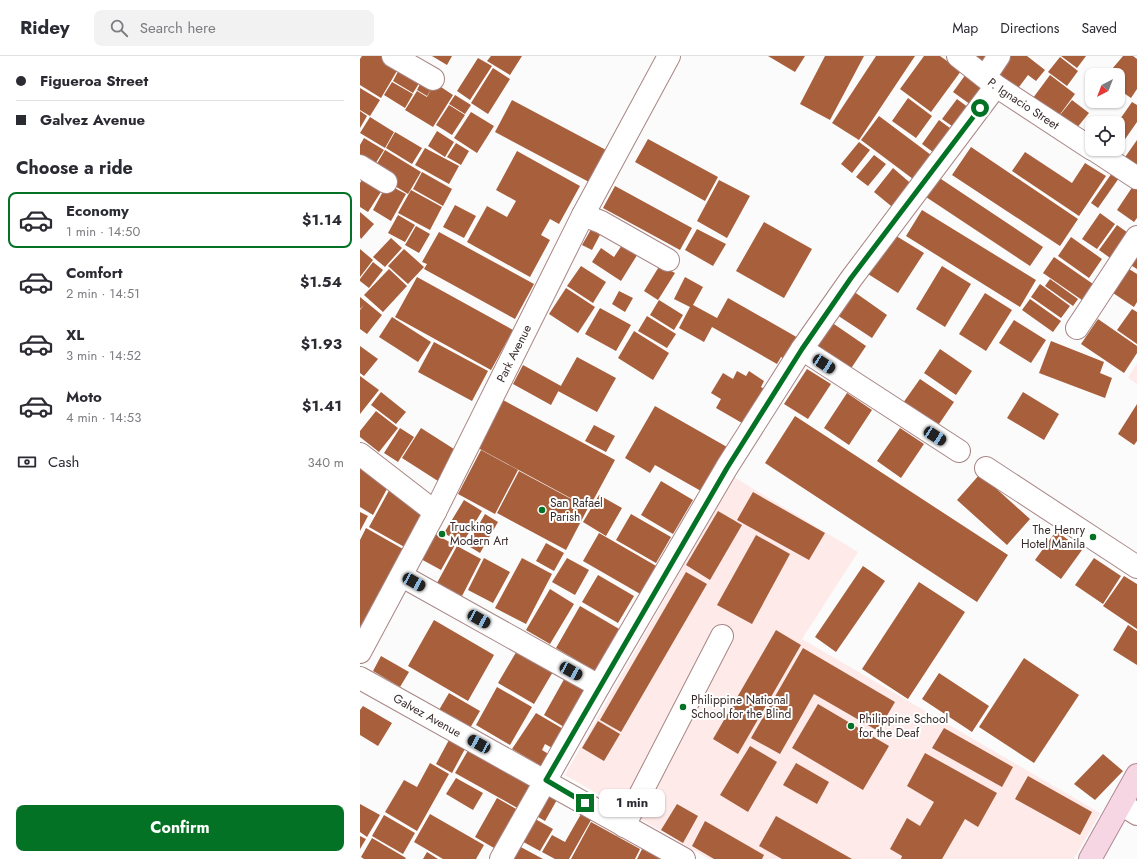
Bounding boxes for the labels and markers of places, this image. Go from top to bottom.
place label: San Rafael Parish [550,494,603,526]
marker: San Rafael Parish [537,505,547,515]
place label: Trucking Modern Art [450,518,508,550]
place label: The Henry Hotel Manila [1021,521,1086,553]
marker: Trucking Modern Art [437,529,447,539]
marker: The Henry Hotel Manila [1088,532,1098,542]
place label: Philippine National School for the Blind [691,691,791,723]
marker: Philippine National School for the Blind [678,702,688,712]
place label: Philippine School for the Deaf [859,710,948,742]
marker: Philippine School for the Deaf [846,721,856,731]

